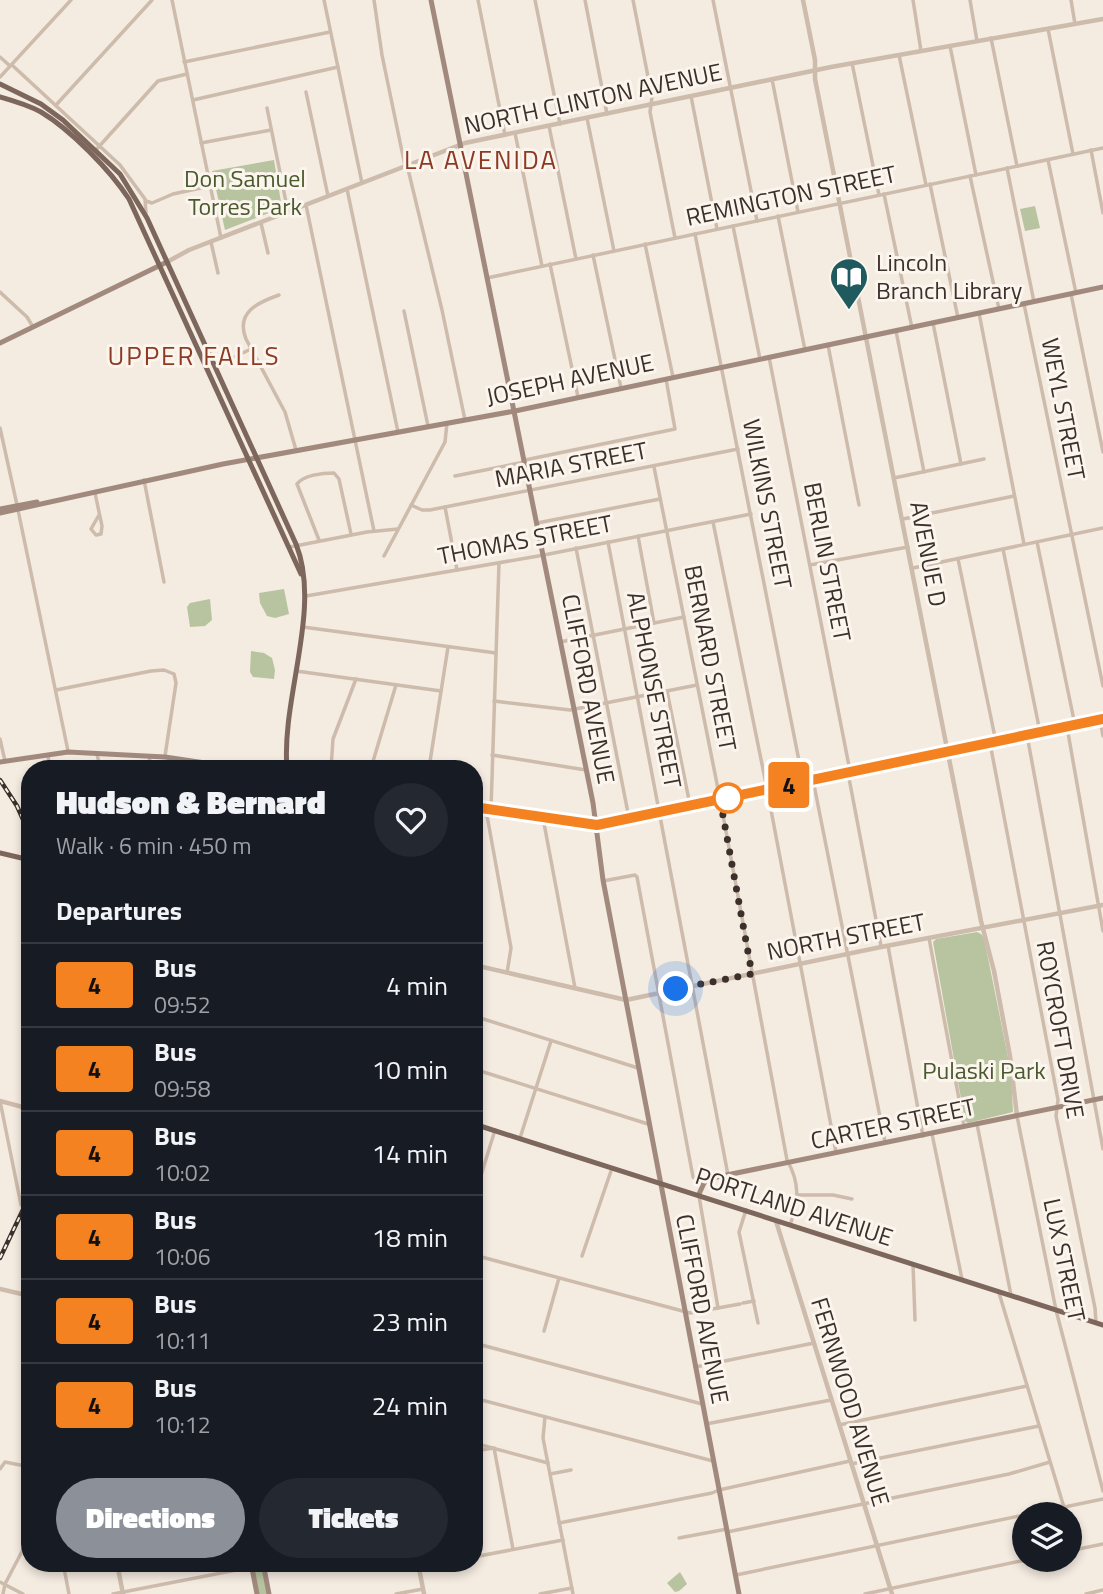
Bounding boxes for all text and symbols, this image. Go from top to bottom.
street label: NORTH CLINTON AVENUE [461,53,725,143]
district label: LA AVENIDA [404,140,558,179]
street label: REMINGTON STREET [682,155,900,235]
park label: Don Samuel Torres Park [184,160,306,224]
place label: Lincoln Branch Library [876,244,1023,308]
library icon: Lincoln Branch Library [828,256,870,311]
street label: WEYL STREET [1033,335,1095,483]
district label: UPPER FALLS [108,336,280,375]
street label: JOSEPH AVENUE [483,344,657,414]
street label: WILKINS STREET [734,416,802,592]
street label: MARIA STREET [492,432,650,496]
street label: BERLIN STREET [795,479,861,645]
street label: AVENUE D [901,498,957,610]
street label: THOMAS STREET [435,504,615,574]
street label: BERNARD STREET [675,562,747,754]
street label: ALPHONSE STREET [618,588,692,791]
street label: CLIFFORD AVENUE [553,591,625,787]
line badge: 4 [766,762,812,808]
text: 4 [782,767,796,803]
text: Hudson & Bernard [56,777,325,827]
button: heart [374,783,448,857]
unlabelled marker [713,783,743,813]
text: Walk · 6 min · 450 m [56,828,252,863]
text: Departures [56,891,182,930]
street label: NORTH STREET [764,903,928,969]
street label: ROYCROFT DRIVE [1028,938,1094,1122]
text: Bus [154,948,196,987]
text: 4 min [386,966,448,1005]
text: 4 [88,967,101,1003]
your location [658,971,693,1006]
text: 09:52 [154,987,211,1022]
text: Bus [154,1032,196,1071]
text: 10 min [372,1050,448,1089]
text: 4 [88,1051,101,1087]
park label: Pulaski Park [922,1052,1046,1088]
text: 09:58 [154,1071,211,1106]
street label: CARTER STREET [807,1088,979,1158]
text: Bus [154,1116,196,1155]
text: 14 min [372,1134,448,1173]
text: 4 [88,1135,101,1171]
text: 10:02 [154,1155,211,1190]
street label: PORTLAND AVENUE [691,1157,898,1255]
street label: LUX STREET [1034,1195,1096,1325]
text: Bus [154,1200,196,1239]
street label: CLIFFORD AVENUE [667,1211,739,1407]
text: 18 min [372,1218,448,1257]
text: 4 [88,1219,101,1255]
text: 10:06 [154,1239,211,1274]
text: Bus [154,1284,196,1323]
street label: FERNWOOD AVENUE [802,1293,900,1510]
text: 23 min [372,1302,448,1341]
text: 4 [88,1303,101,1339]
text: 10:11 [154,1323,211,1358]
text: Bus [154,1368,196,1407]
text: 24 min [372,1386,448,1425]
text: 4 [88,1387,101,1423]
text: 10:12 [154,1407,211,1442]
button: Directions [56,1478,245,1558]
button: Tickets [259,1478,448,1558]
map controls [1012,1502,1082,1572]
button: layers [1012,1502,1082,1572]

